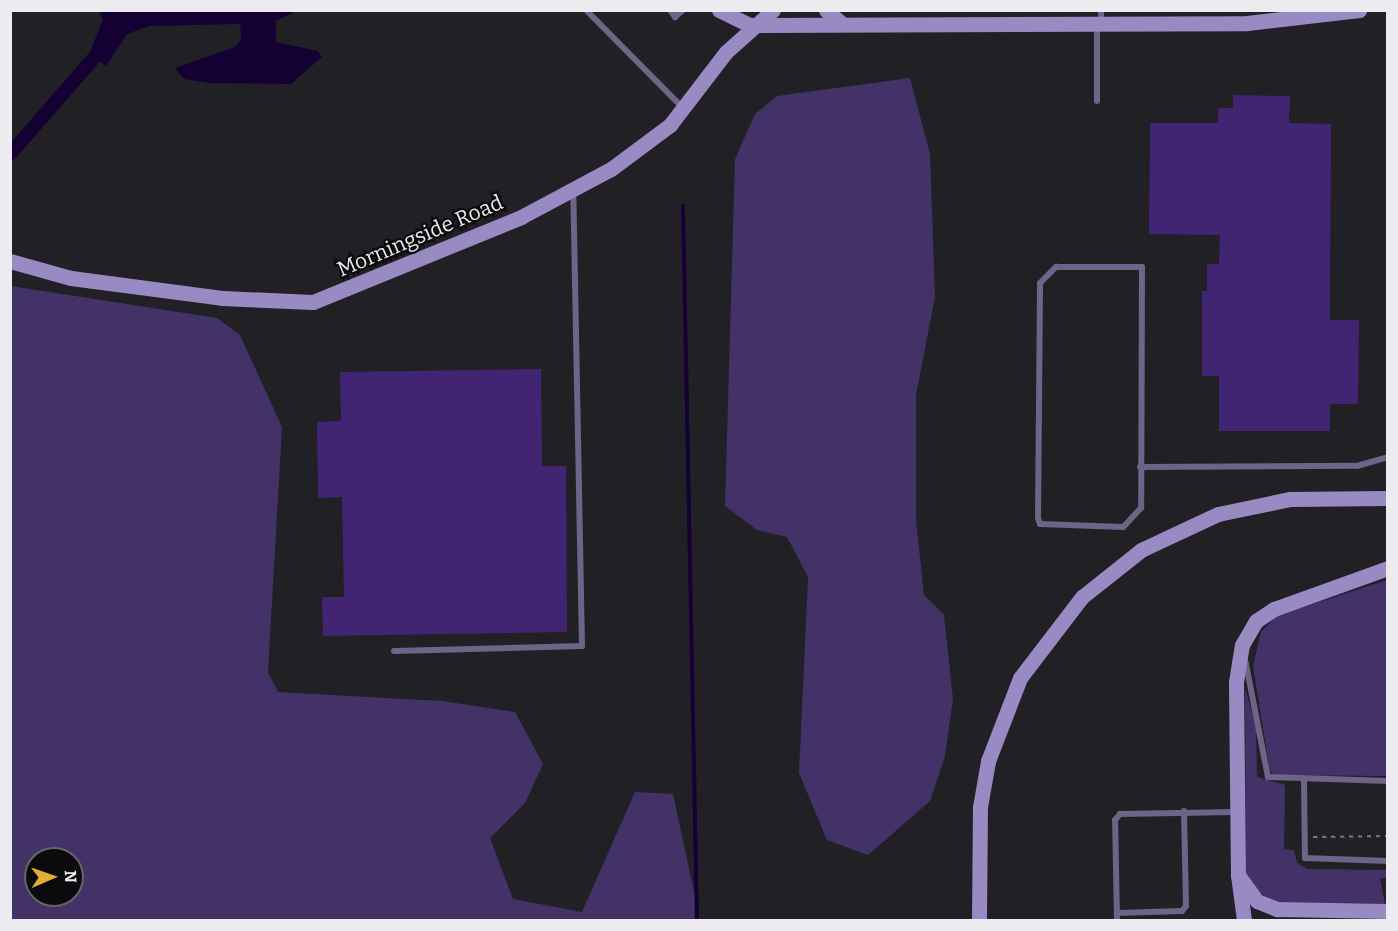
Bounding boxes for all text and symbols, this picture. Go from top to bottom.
street label: Morningside Road [333,190,507,282]
north arrow [24,847,84,907]
text: N [61,870,80,883]

